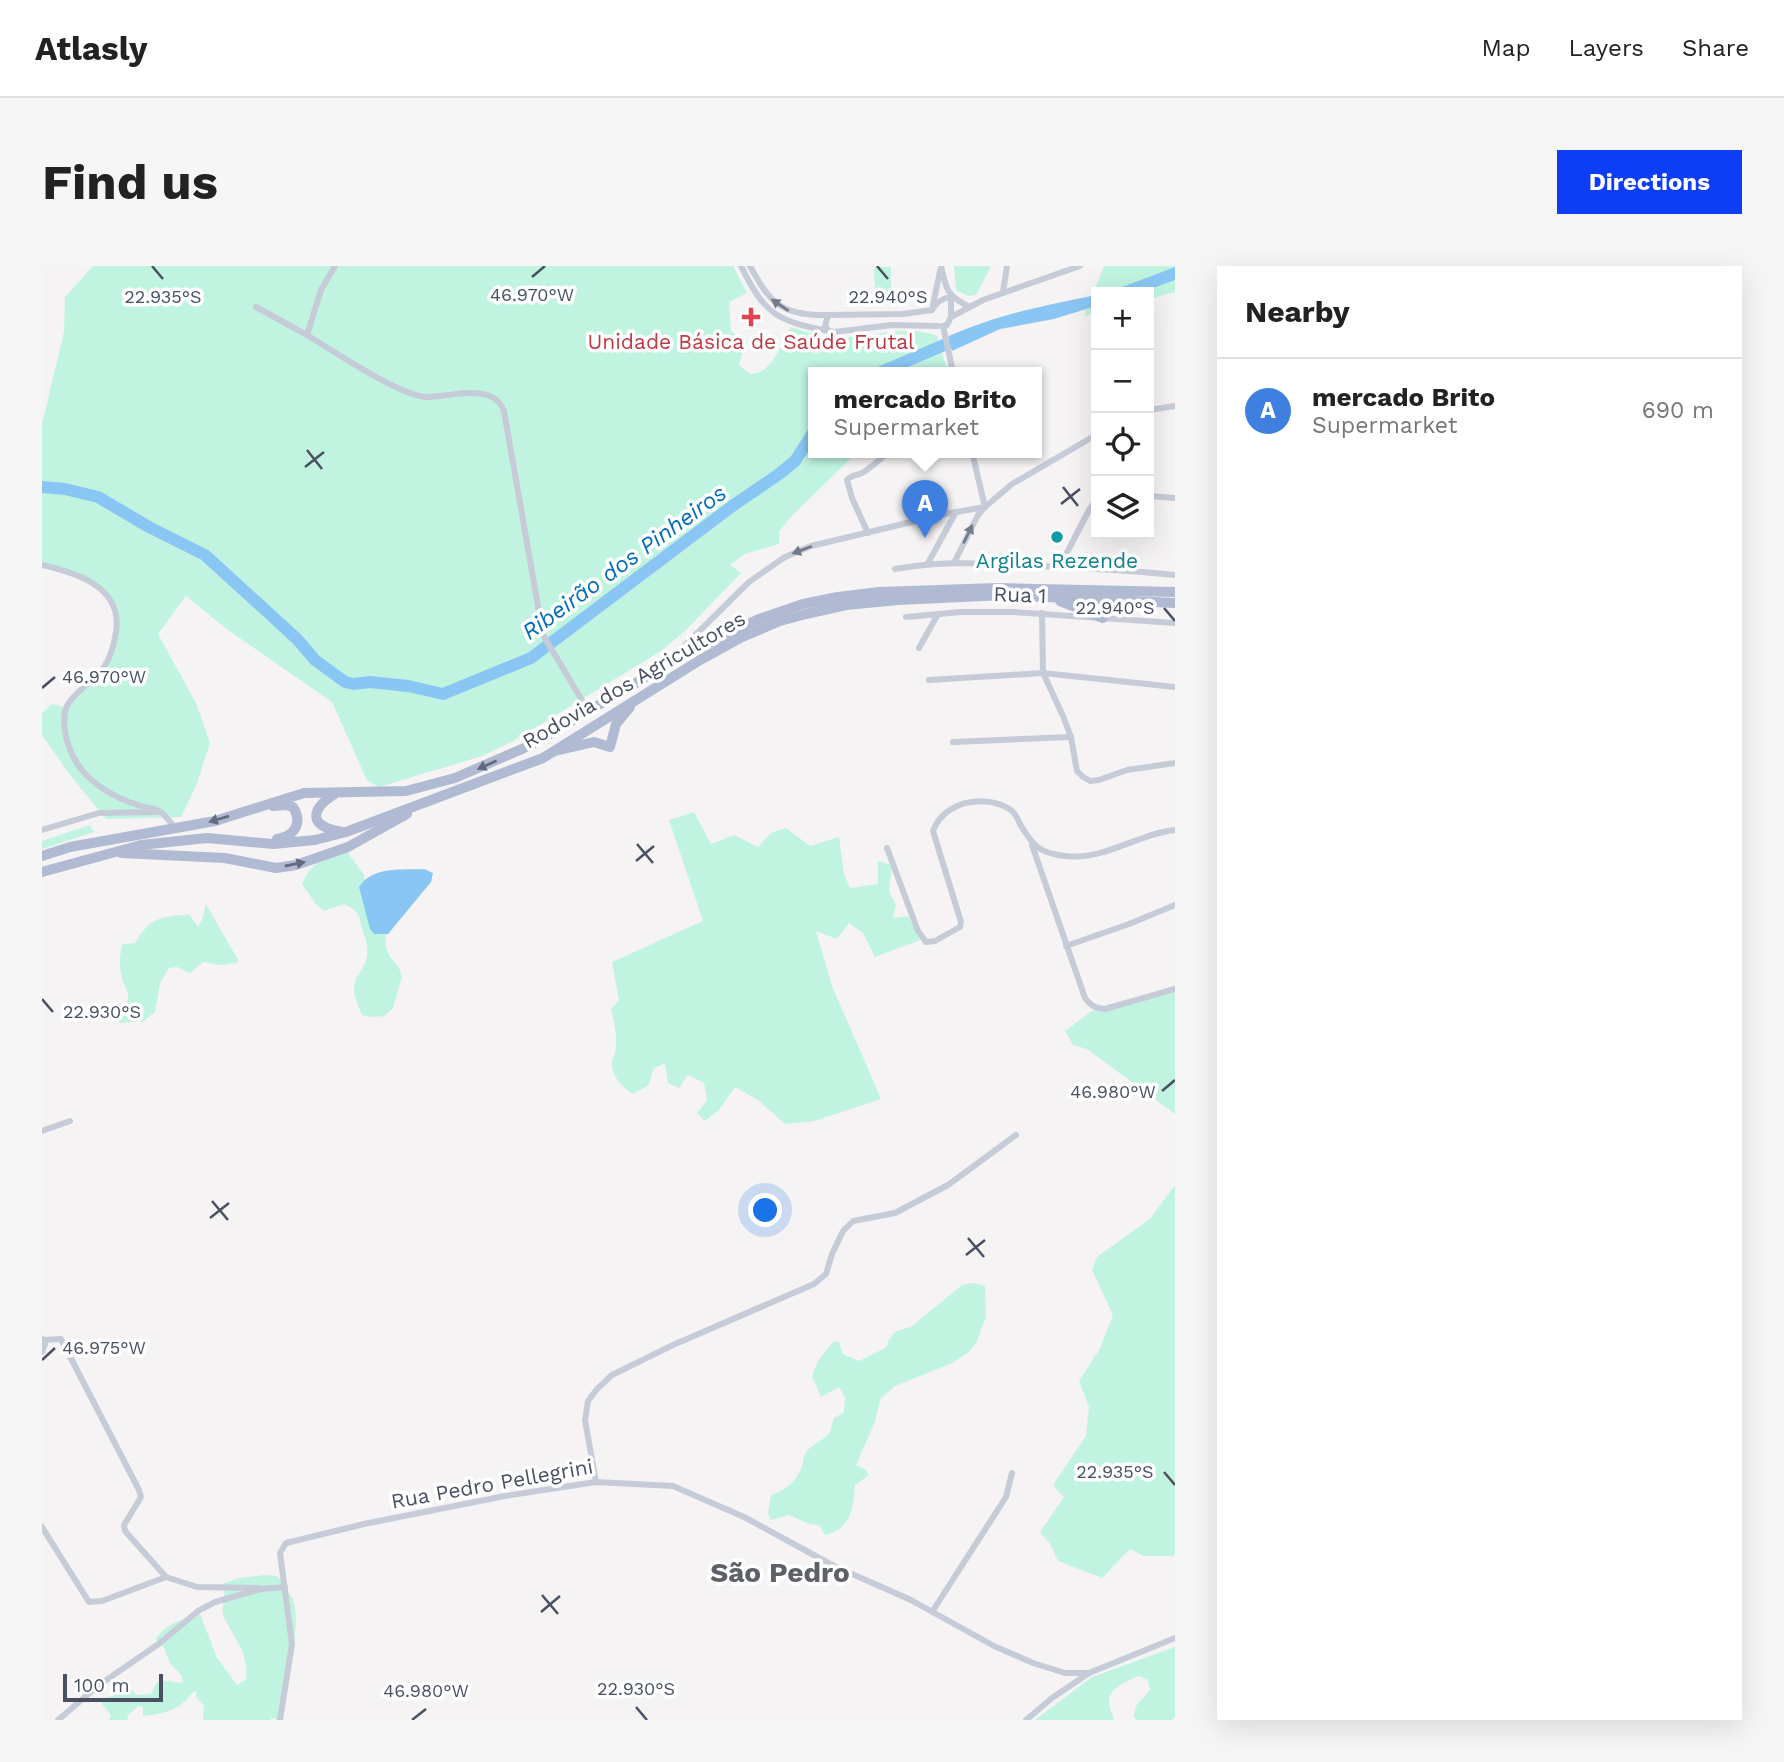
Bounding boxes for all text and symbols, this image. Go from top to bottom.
text: Atlasly [35,29,147,68]
text: Map [1482,34,1530,62]
text: Layers [1568,34,1644,62]
text: Share [1682,34,1749,62]
button: Directions [1557,150,1742,214]
text: Find us [42,153,218,211]
text: 46.970°W [490,284,574,305]
text: 22.935°S [124,286,202,307]
text: 22.940°S [849,286,927,307]
map controls [1091,287,1154,539]
button: + [1091,287,1154,350]
text: Nearby [1245,294,1350,329]
one-way arrow [771,298,789,312]
marker: Unidade Básica de Saúde Frutal [741,307,761,327]
place label: Unidade Básica de Saúde Frutal [588,329,915,354]
button: − [1091,350,1154,413]
popup [808,367,1042,458]
text: mercado Brito [1312,382,1495,412]
text: mercado Brito [833,384,1017,414]
text: A [1260,397,1276,424]
text: 690 m [1642,397,1714,424]
text: Supermarket [1312,412,1457,439]
button: locate [1091,413,1154,476]
text: Supermarket [833,414,979,441]
button: layers [1091,476,1154,539]
water label: Ribeirão dos Pinheiros [517,479,732,646]
pin: A [902,480,948,538]
one-way arrow [963,524,974,544]
marker: Argilas Rezende [1049,529,1065,545]
one-way arrow [792,545,813,556]
place label: Argilas Rezende [976,548,1138,573]
street label: Rua 1 [993,581,1047,608]
text: 22.940°S [1076,597,1154,618]
street label: Rodovia dos Agricultores [518,606,750,754]
text: 46.970°W [62,666,146,687]
one-way arrow [477,759,497,771]
one-way arrow [208,814,230,825]
one-way arrow [284,859,306,870]
text: 22.930°S [63,1001,141,1022]
text: 46.980°W [1070,1081,1156,1102]
your location [748,1193,782,1227]
text: 46.975°W [62,1337,146,1358]
street label: Rua Pedro Pellegrini [389,1453,595,1514]
text: 22.935°S [1076,1461,1154,1482]
district label: São Pedro [710,1556,850,1589]
scale bar [63,1671,163,1703]
text: 100 m [74,1674,130,1697]
text: 22.930°S [597,1678,675,1699]
text: 46.980°W [383,1680,469,1701]

